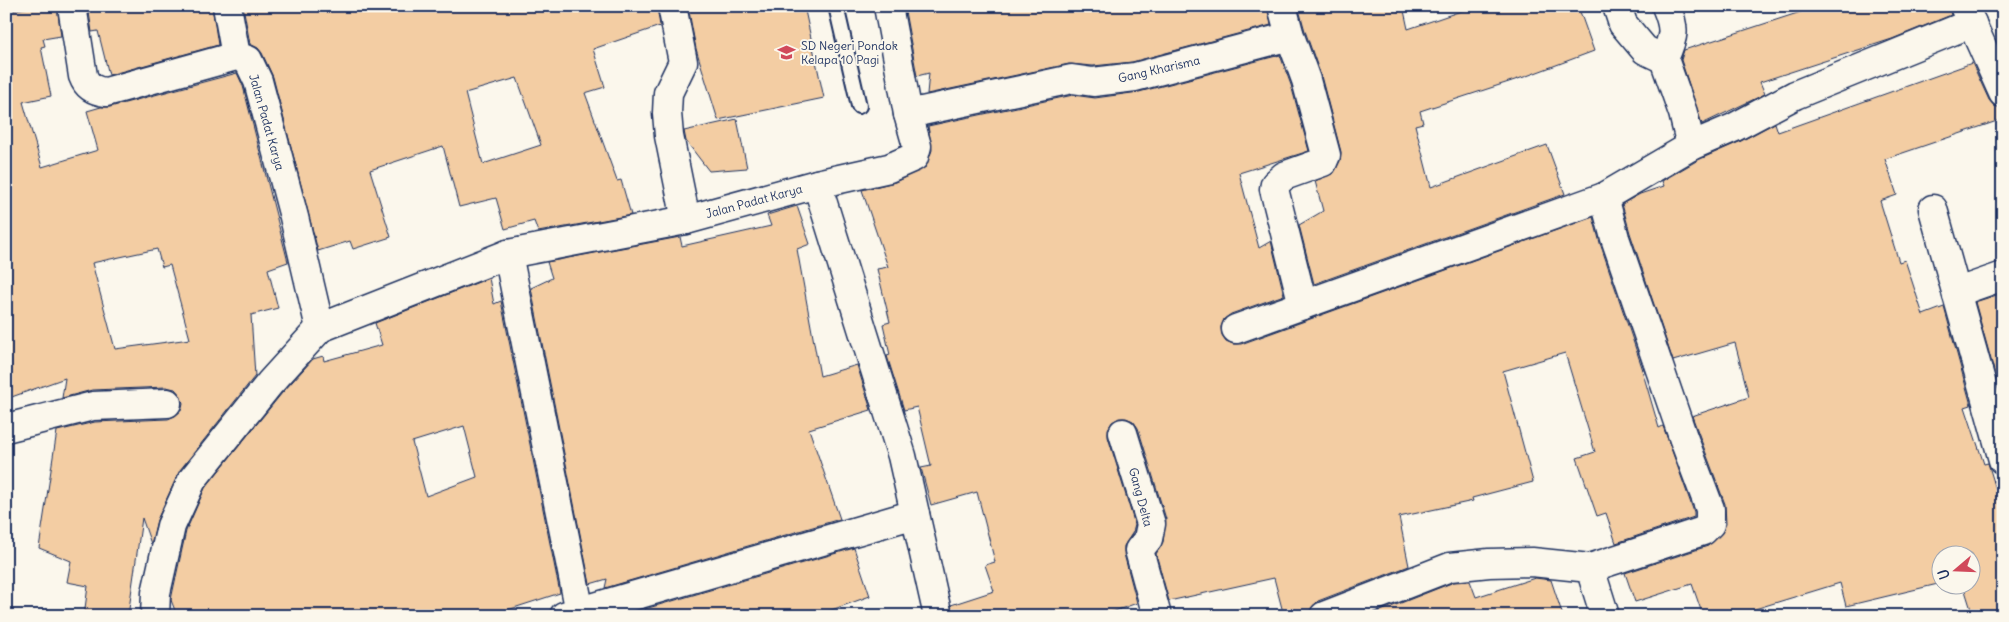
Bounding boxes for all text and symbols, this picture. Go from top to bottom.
place label: SD Negeri Pondok Kelapa 10 Pagi [801,38,898,67]
school or university icon: SD Negeri Pondok Kelapa 10 Pagi [777,42,797,62]
street label: Gang Kharisma [1117,52,1202,86]
street label: Jalan Padat Karya [246,72,288,172]
street label: Jalan Padat Karya [704,181,804,221]
street label: Gang Delta [1126,466,1156,528]
north arrow [1932,544,1982,594]
text: U [1934,567,1954,582]

